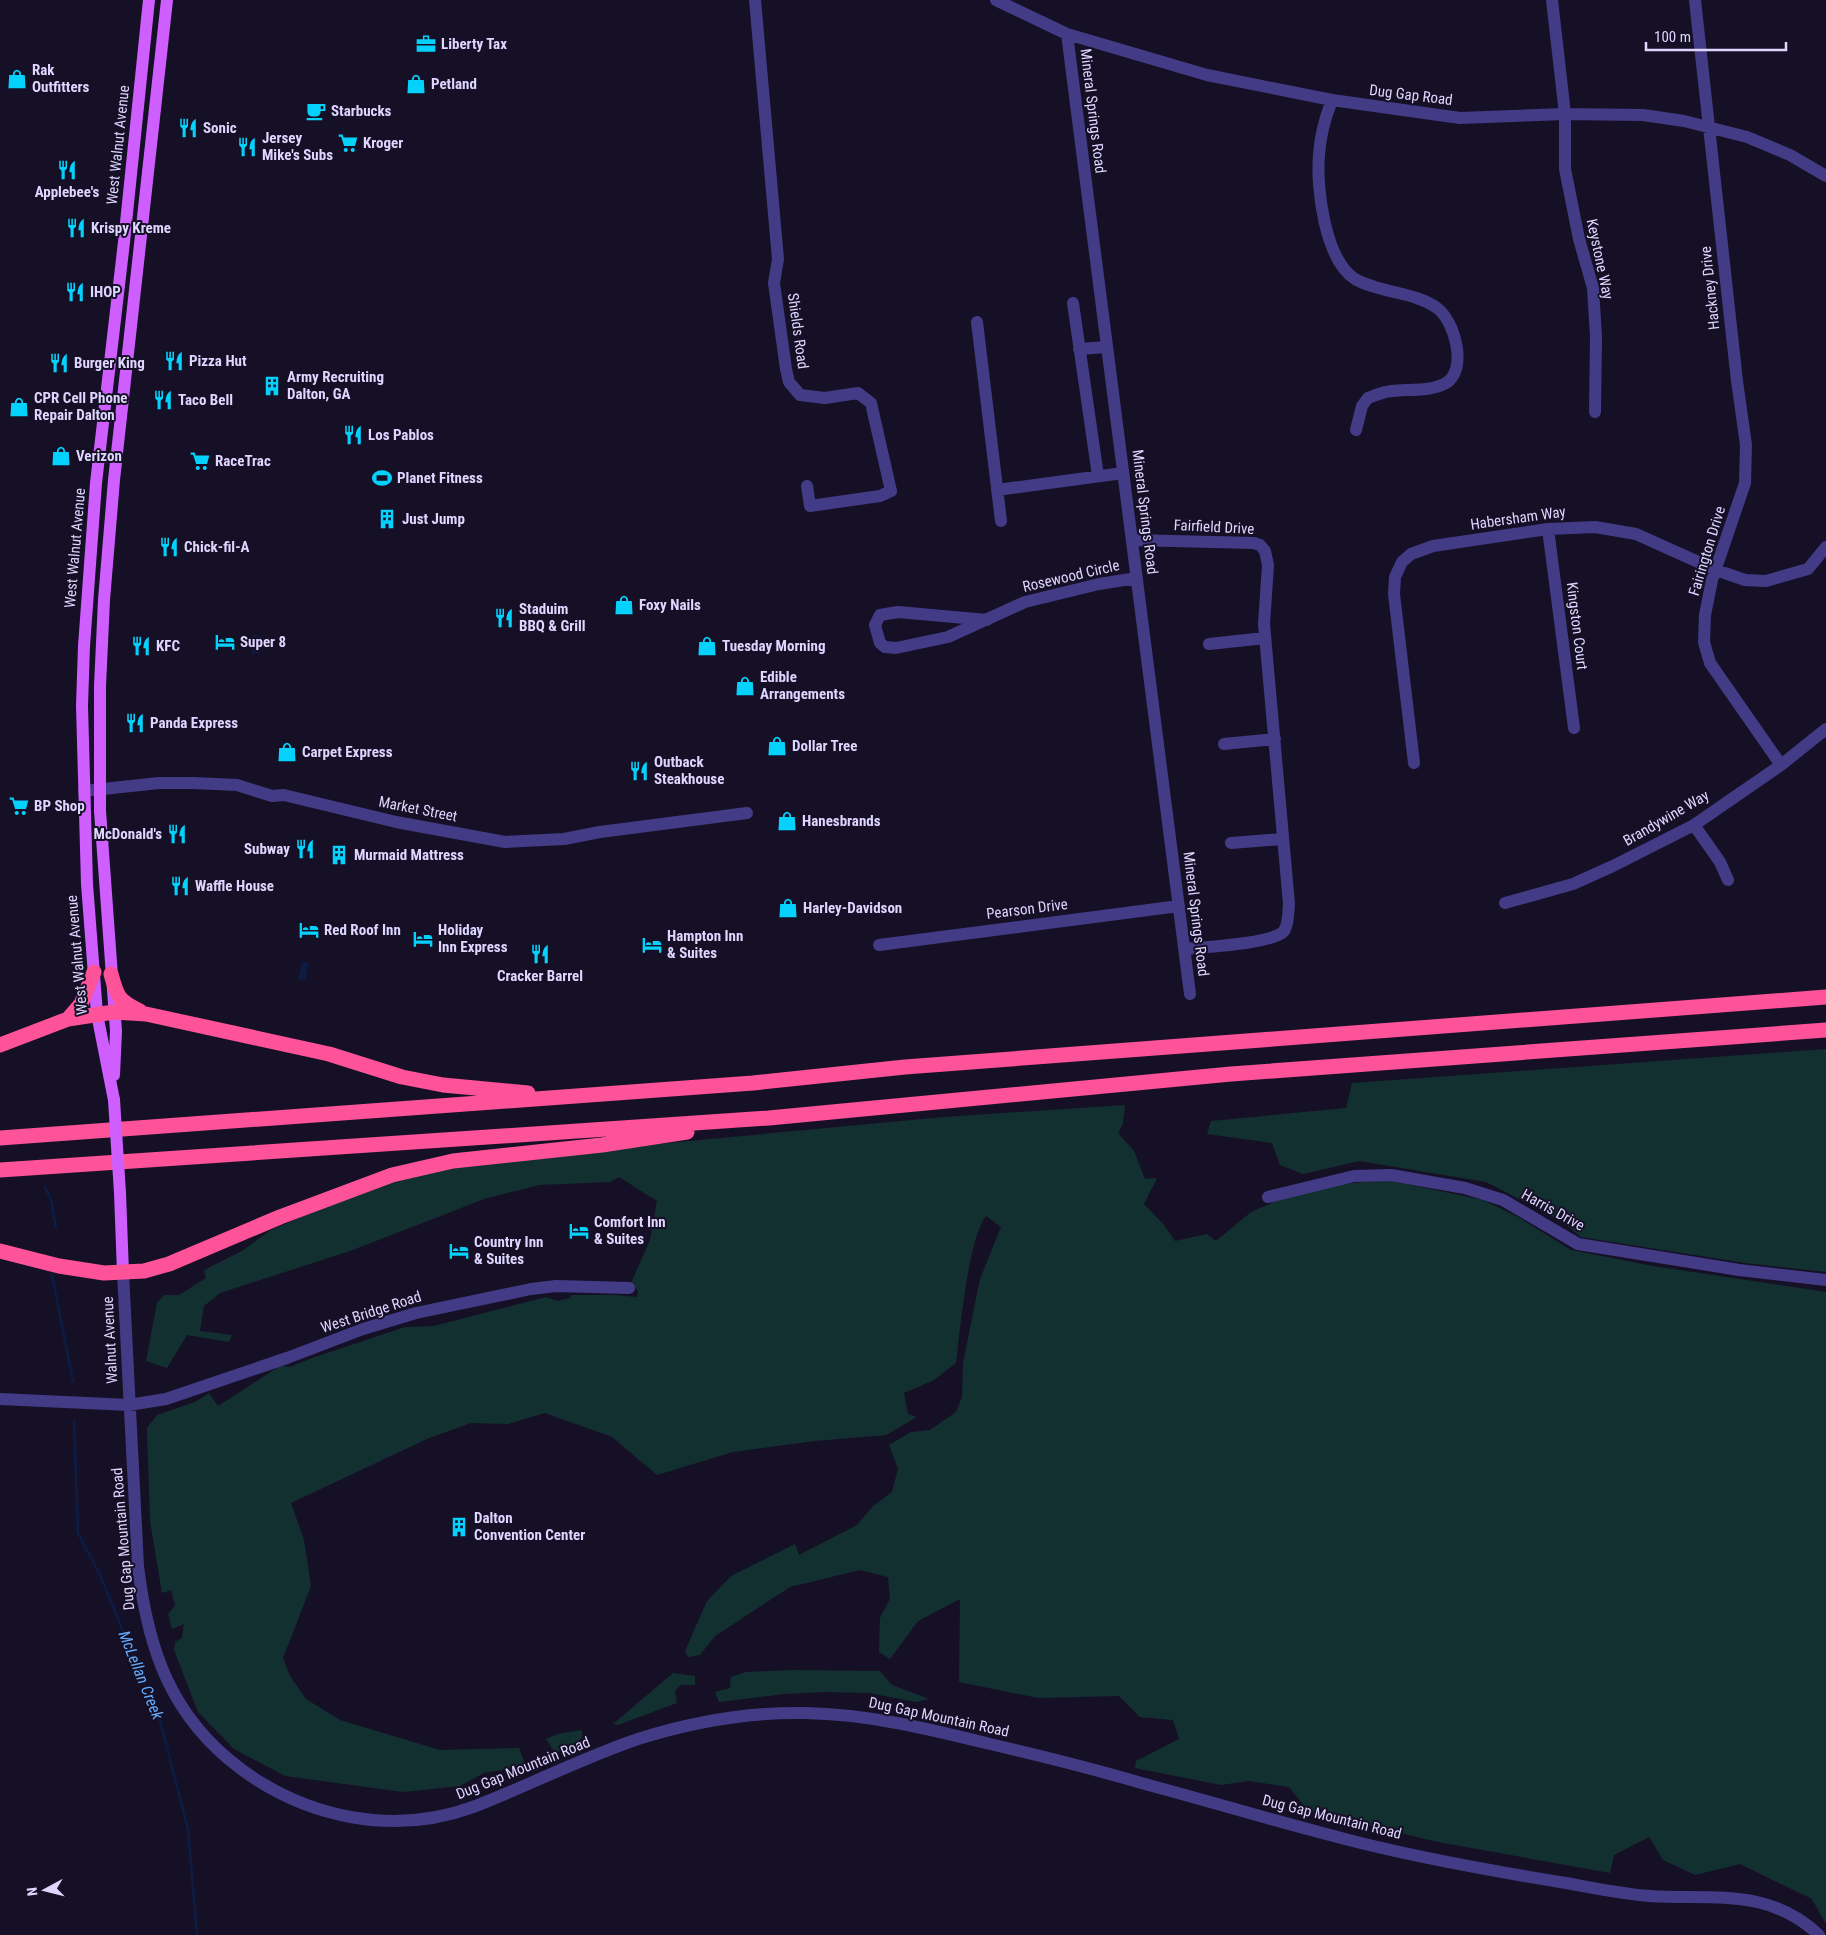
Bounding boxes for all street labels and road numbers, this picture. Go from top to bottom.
street label: Mineral Springs Road [1076,48,1110,174]
street label: Dug Gap Road [1368,81,1454,109]
street label: West Walnut Avenue [103,84,133,206]
street label: Keystone Way [1583,217,1617,301]
street label: Hackney Drive [1697,245,1723,331]
street label: Shields Road [784,292,812,370]
street label: Mineral Springs Road [1128,449,1162,575]
street label: West Walnut Avenue [61,487,89,609]
street label: Habersham Way [1469,502,1567,534]
street label: Fairington Drive [1685,504,1729,598]
street label: Fairfield Drive [1173,516,1255,538]
street label: Rosewood Circle [1021,556,1121,596]
street label: Kingston Court [1563,581,1591,671]
street label: Brandywine Way [1620,786,1712,850]
street label: Market Street [377,793,459,825]
street label: Mineral Springs Road [1179,851,1213,977]
street label: West Walnut Avenue [63,894,91,1016]
street label: Pearson Drive [985,895,1069,923]
street label: Harris Drive [1518,1185,1588,1235]
street label: West Bridge Road [318,1287,424,1337]
street label: Walnut Avenue [99,1296,121,1384]
street label: Dug Gap Mountain Road [108,1467,138,1611]
street label: Dug Gap Mountain Road [867,1693,1011,1741]
street label: Dug Gap Mountain Road [453,1733,593,1803]
street label: Dug Gap Mountain Road [1261,1791,1403,1843]

